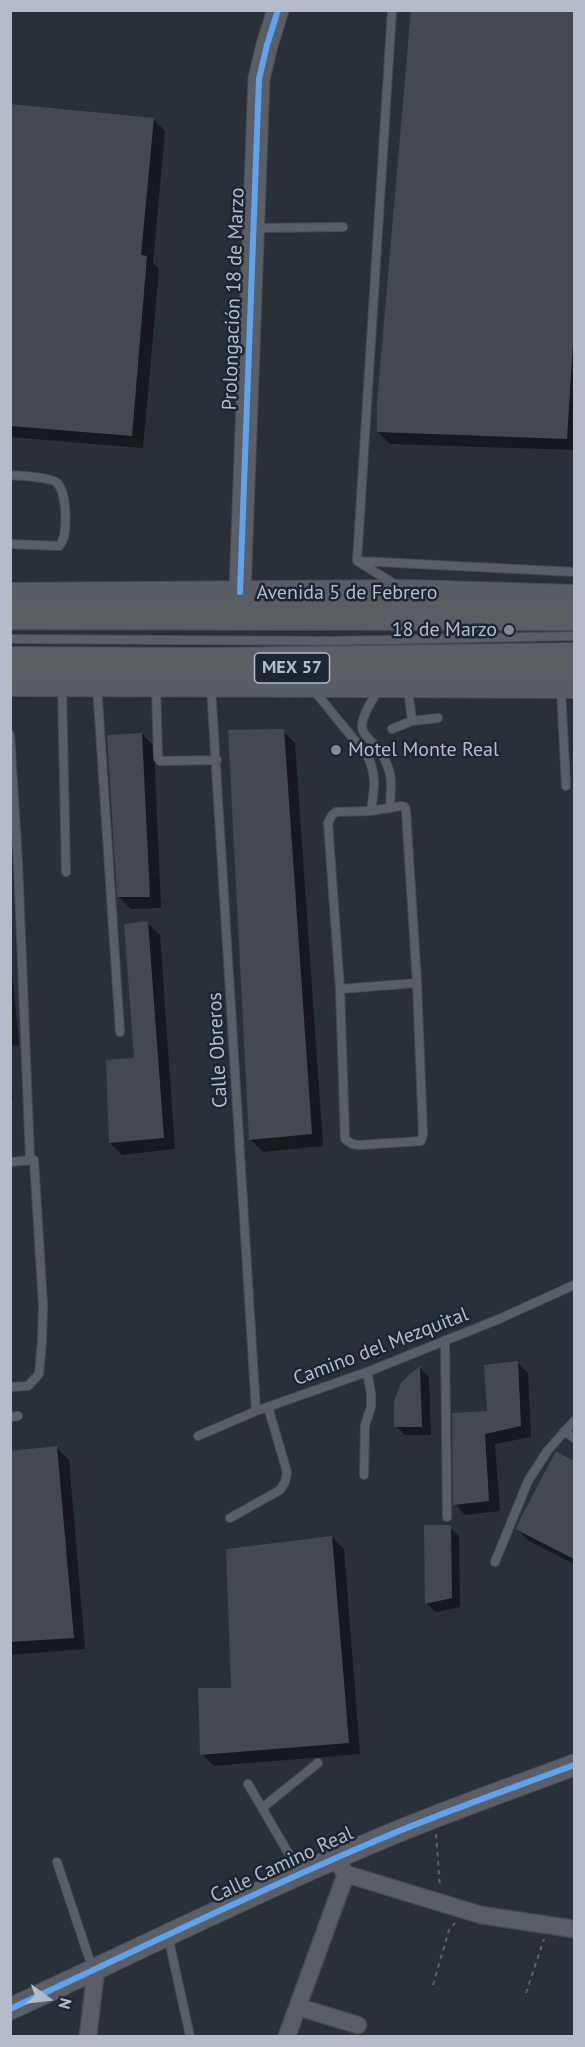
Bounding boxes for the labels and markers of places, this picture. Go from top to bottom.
place label: 18 de Marzo [392,618,497,642]
marker: 18 de Marzo [502,623,516,637]
place label: Motel Monte Real [348,738,499,762]
marker: Motel Monte Real [329,743,343,757]

